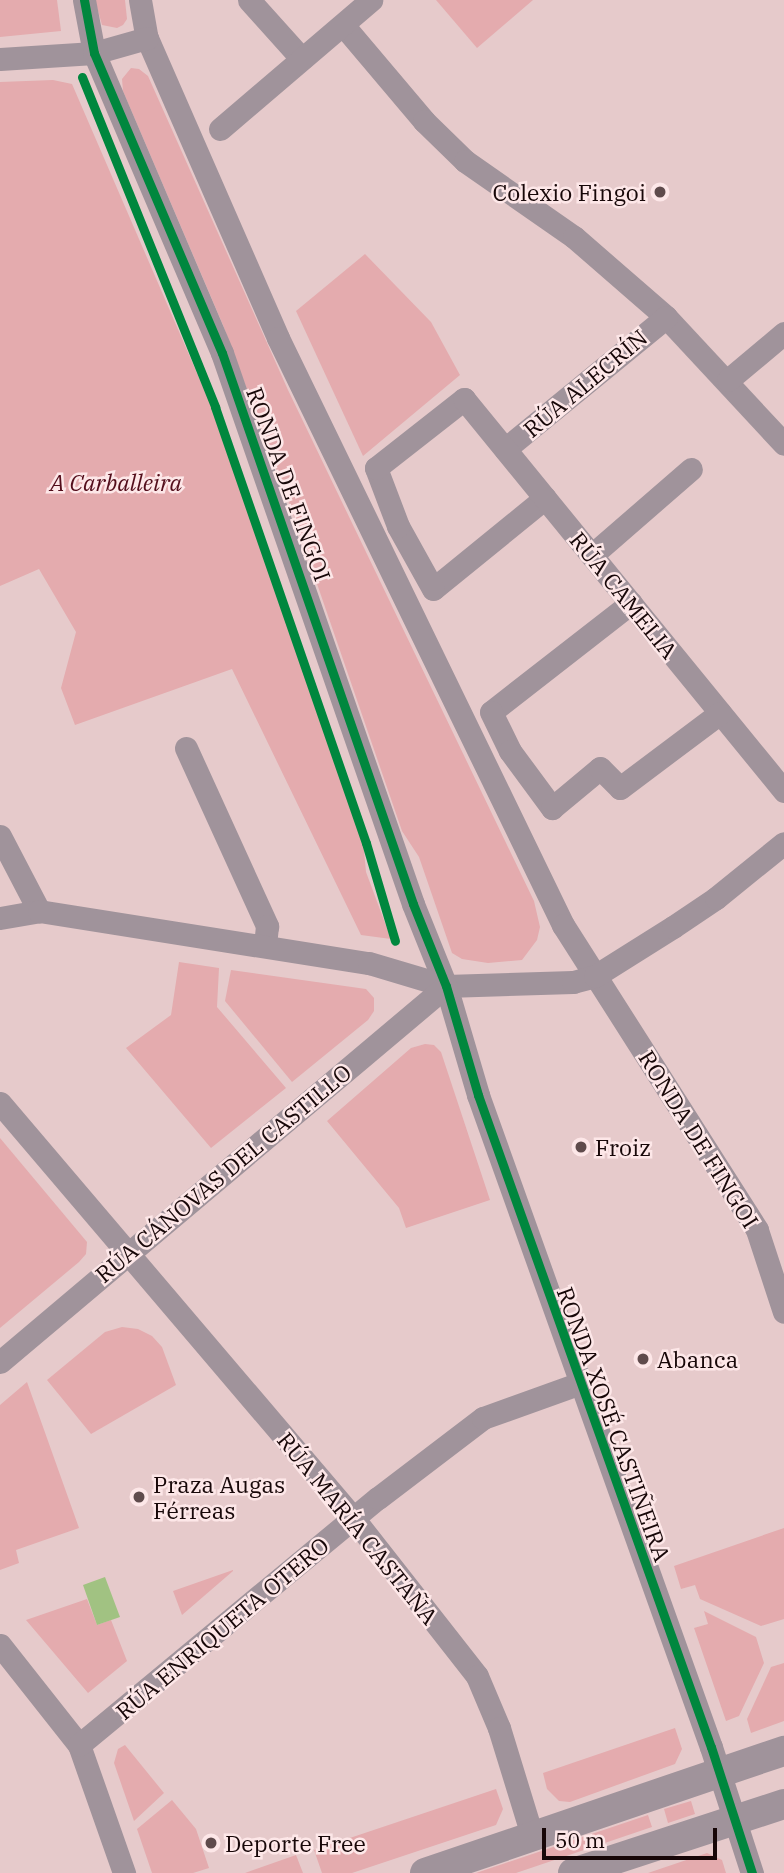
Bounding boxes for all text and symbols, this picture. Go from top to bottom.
place label: Colexio Fingoi [493,178,646,206]
marker: Colexio Fingoi [652,184,668,200]
street label: RÚA ALECRÍN [518,323,652,443]
street label: RONDA DE FINGOI [241,383,337,585]
park label: A Carballeira [50,468,182,496]
street label: RÚA CAMELIA [564,526,684,664]
street label: RONDA DE FINGOI [633,1045,765,1233]
street label: RÚA CÁNOVAS DEL CASTILLO [89,1058,357,1288]
place label: Froiz [595,1133,651,1161]
marker: Froiz [573,1139,589,1155]
street label: RONDA XOSÉ CASTIÑEIRA [551,1283,677,1565]
place label: Abanca [657,1345,738,1373]
marker: Abanca [635,1351,651,1367]
street label: RÚA MARÍA CASTAÑA [272,1426,444,1630]
place label: Praza Augas Férreas [153,1470,285,1524]
marker: Praza Augas Férreas [131,1489,147,1505]
street label: RÚA ENRIQUETA OTERO [110,1531,334,1725]
scale bar [546,1814,721,1858]
text: 50 m [555,1826,605,1854]
place label: Deporte Free [225,1829,366,1857]
marker: Deporte Free [203,1835,219,1851]

